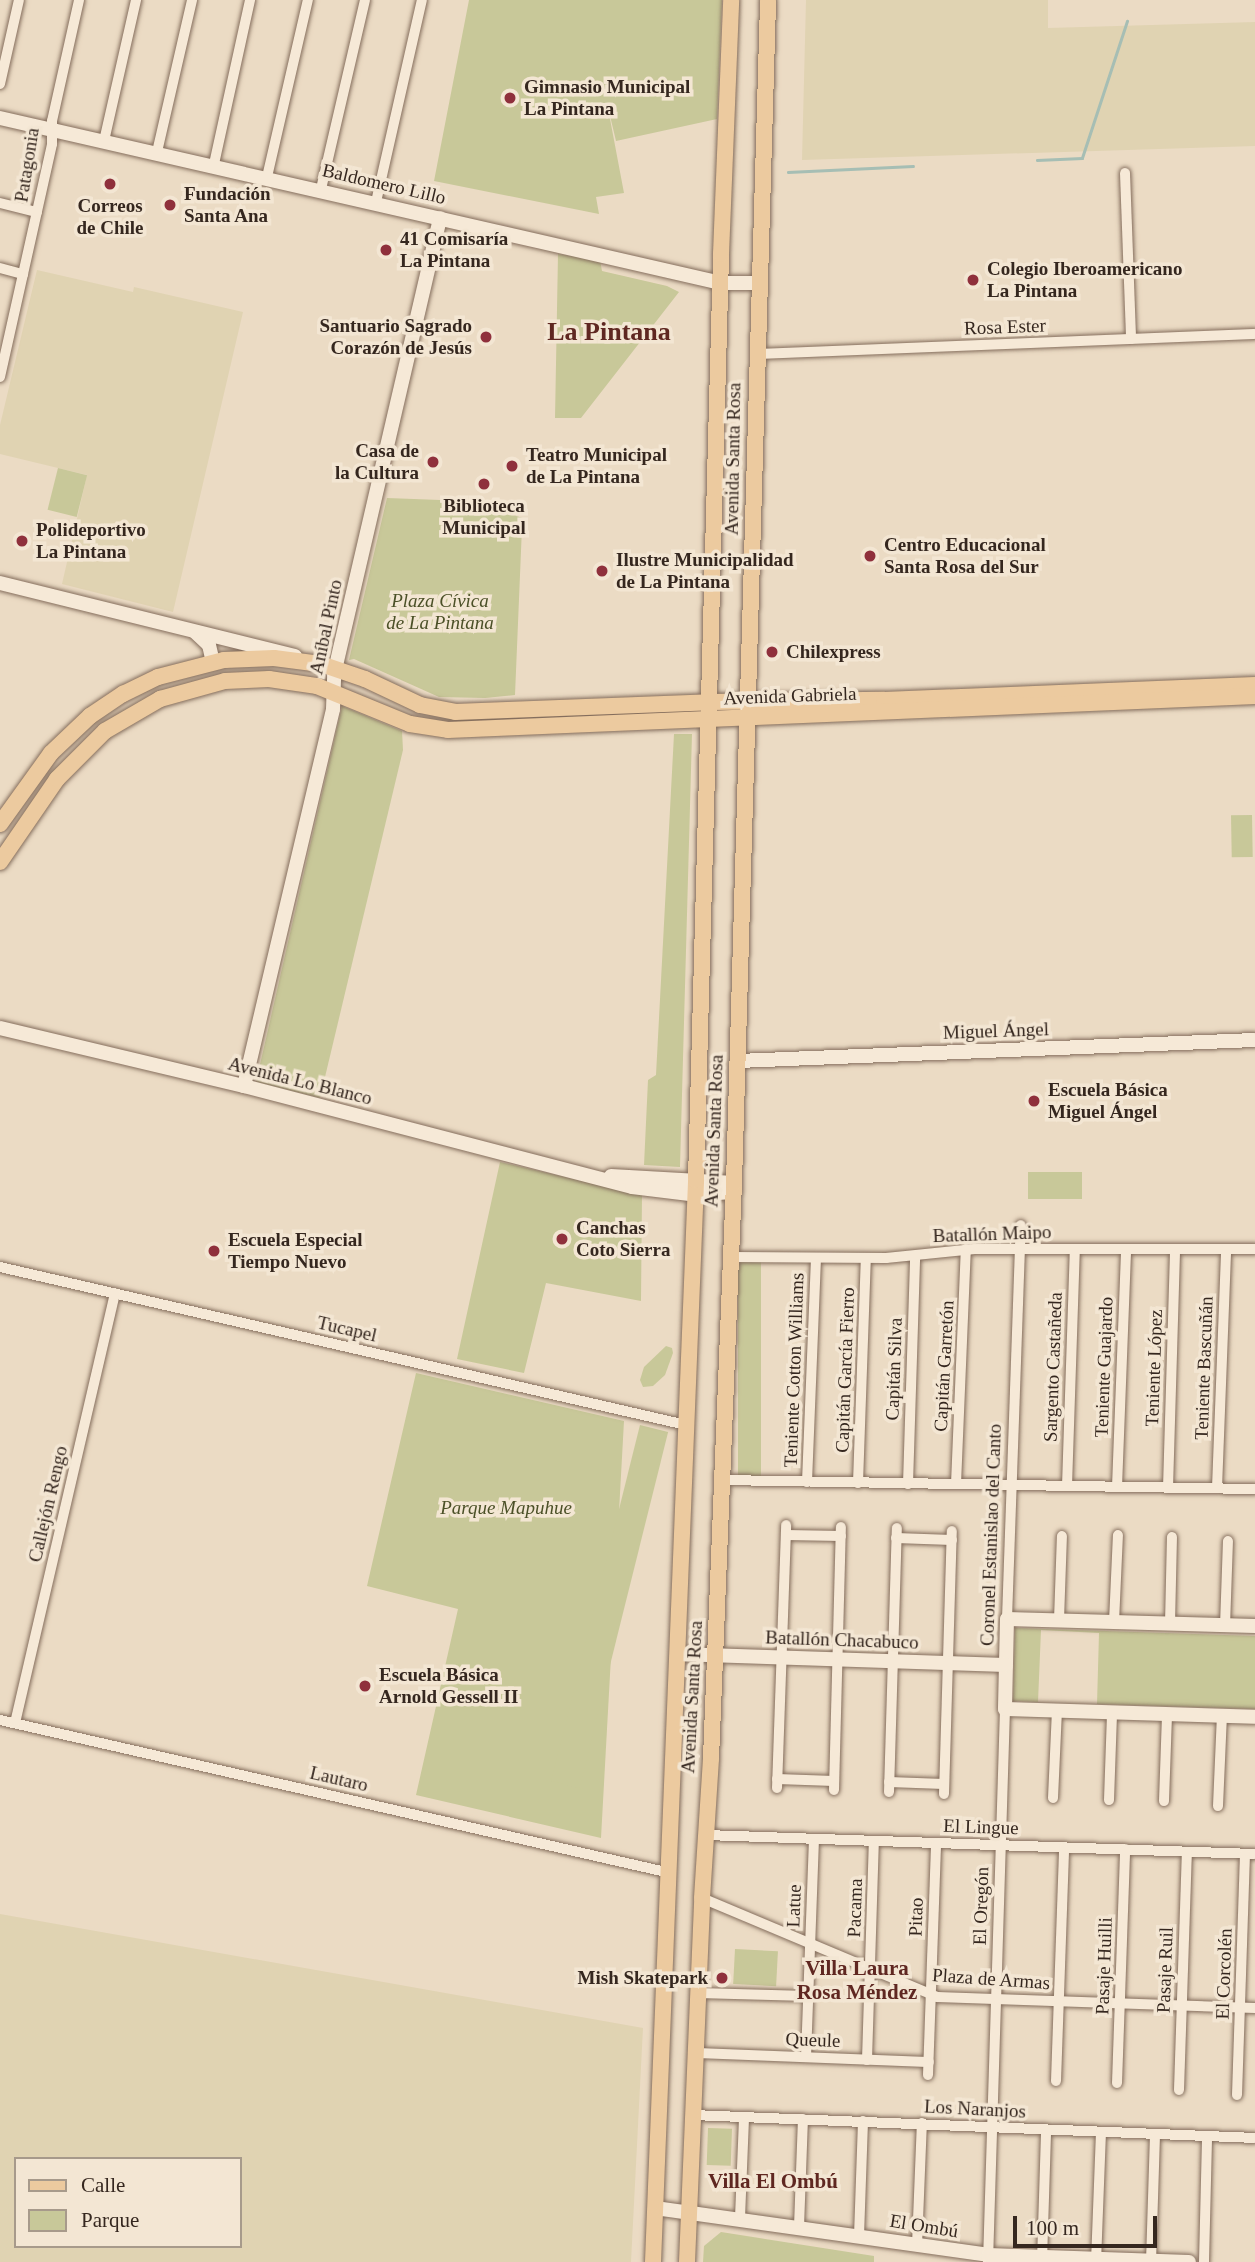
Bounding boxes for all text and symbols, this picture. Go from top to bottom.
place label: Gimnasio Municipal La Pintana [524,76,690,120]
marker: Gimnasio Municipal La Pintana [502,90,518,106]
street label: Patagonia [10,126,44,204]
street label: Baldomero Lillo [320,159,448,209]
marker: Correos de Chile [102,176,118,192]
place label: Fundación Santa Ana [184,183,271,227]
place label: Correos de Chile [76,195,144,239]
marker: Fundación Santa Ana [162,197,178,213]
place label: 41 Comisaría La Pintana [400,228,508,272]
marker: 41 Comisaría La Pintana [378,242,394,258]
place label: Colegio Iberoamericano La Pintana [987,258,1182,302]
marker: Colegio Iberoamericano La Pintana [965,272,981,288]
street label: Rosa Ester [964,314,1046,340]
place label: Santuario Sagrado Corazón de Jesús [319,315,472,359]
district label: La Pintana [547,316,671,348]
marker: Santuario Sagrado Corazón de Jesús [478,329,494,345]
street label: Avenida Santa Rosa [720,382,746,536]
place label: Casa de la Cultura [335,440,419,484]
place label: Teatro Municipal de La Pintana [526,444,667,488]
marker: Casa de la Cultura [425,454,441,470]
marker: Teatro Municipal de La Pintana [504,458,520,474]
marker: Biblioteca Municipal [476,476,492,492]
place label: Biblioteca Municipal [442,495,526,539]
place label: Polideportivo La Pintana [36,519,146,563]
marker: Polideportivo La Pintana [14,533,30,549]
place label: Centro Educacional Santa Rosa del Sur [884,534,1046,578]
marker: Centro Educacional Santa Rosa del Sur [862,548,878,564]
place label: Ilustre Municipalidad de La Pintana [616,549,794,593]
marker: Ilustre Municipalidad de La Pintana [594,563,610,579]
street label: Aníbal Pinto [305,577,347,677]
park label: Plaza Cívica de La Pintana [386,590,494,634]
place label: Chilexpress [786,641,881,663]
marker: Chilexpress [764,644,780,660]
street label: Avenida Gabriela [723,682,857,710]
street label: Miguel Ángel [943,1018,1049,1044]
street label: Avenida Lo Blanco [226,1052,374,1110]
street label: Avenida Santa Rosa [700,1054,728,1208]
place label: Escuela Básica Miguel Ángel [1048,1079,1168,1123]
marker: Escuela Básica Miguel Ángel [1026,1093,1042,1109]
place label: Canchas Coto Sierra [576,1217,670,1261]
street label: Batallón Maipo [932,1221,1052,1247]
place label: Escuela Especial Tiempo Nuevo [228,1229,363,1273]
marker: Canchas Coto Sierra [554,1231,570,1247]
marker: Escuela Especial Tiempo Nuevo [206,1243,222,1259]
street label: Teniente Cotton Williams [779,1272,809,1468]
street label: Capitán García Fierro [831,1287,859,1453]
street label: Sargento Castañeda [1039,1292,1067,1442]
street label: Teniente Guajardo [1090,1296,1118,1438]
street label: Teniente Bascuñán [1190,1296,1218,1440]
street label: Capitán Garretón [929,1300,959,1432]
street label: Teniente López [1141,1309,1167,1427]
street label: Tucapel [315,1311,379,1347]
street label: Capitán Silva [881,1317,907,1421]
street label: Coronel Estanislao del Canto [976,1424,1006,1646]
street label: Callejón Rengo [24,1444,72,1564]
park label: Parque Mapuhue [440,1497,572,1519]
street label: Avenida Santa Rosa [677,1620,707,1774]
street label: Batallón Chacabuco [765,1626,919,1654]
place label: Escuela Básica Arnold Gessell II [379,1664,518,1708]
marker: Escuela Básica Arnold Gessell II [357,1678,373,1694]
street label: Lautaro [308,1761,370,1797]
street label: El Lingue [943,1814,1019,1840]
street label: El Oregón [968,1866,994,1946]
street label: Pacama [843,1878,867,1938]
street label: Latue [782,1884,806,1928]
street label: Pitao [904,1897,928,1937]
street label: Pasaje Huilli [1091,1917,1117,2015]
street label: Pasaje Ruil [1152,1927,1178,2013]
street label: El Corcolén [1211,1928,1237,2020]
district label: Villa Laura Rosa Méndez [797,1955,917,2005]
street label: Plaza de Armas [931,1963,1051,1995]
place label: Mish Skatepark [578,1967,708,1989]
marker: Mish Skatepark [714,1970,730,1986]
street label: Queule [785,2028,841,2052]
street label: Los Naranjos [924,2095,1026,2123]
legend [14,2157,242,2248]
district label: Villa El Ombú [708,2168,838,2194]
text: Calle [81,2173,125,2197]
scale bar [1017,2202,1160,2246]
text: Parque [81,2208,139,2232]
street label: El Ombú [888,2209,960,2243]
text: 100 m [1026,2216,1079,2240]

